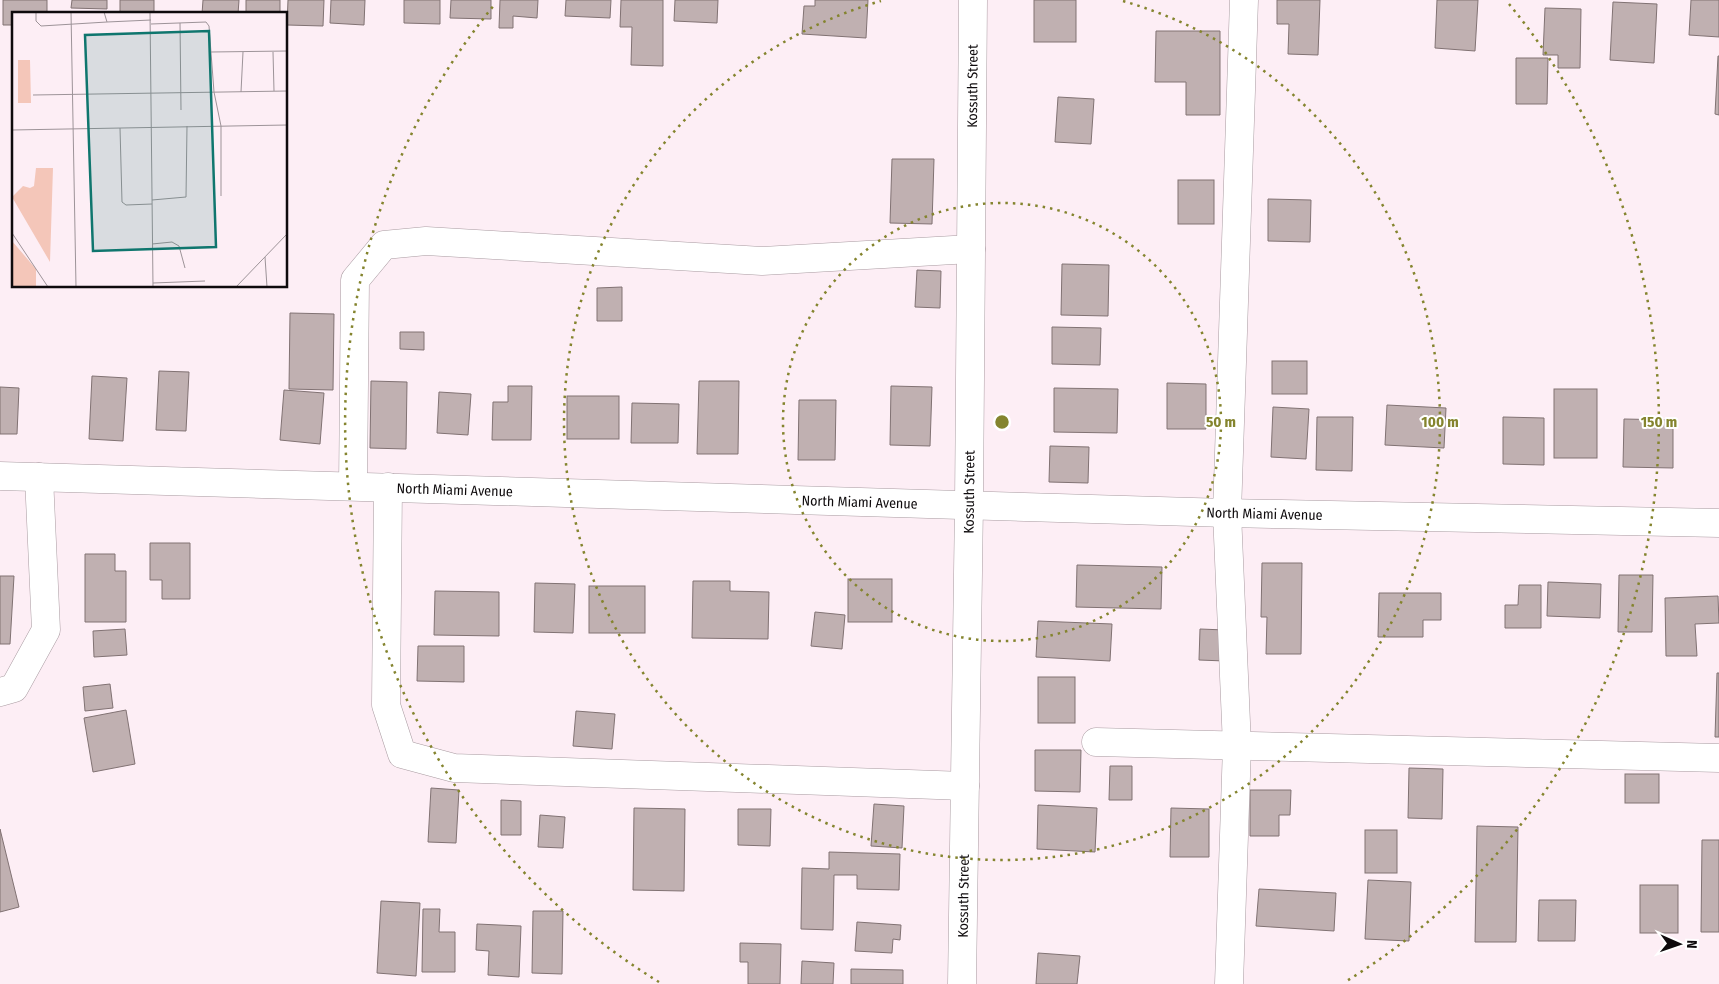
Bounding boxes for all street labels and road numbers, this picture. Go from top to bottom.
street label: Kossuth Street [963,44,981,128]
street label: Kossuth Street [960,450,978,534]
street label: North Miami Avenue [396,479,513,500]
street label: North Miami Avenue [801,492,918,512]
street label: North Miami Avenue [1206,504,1323,523]
street label: Kossuth Street [954,854,972,938]

